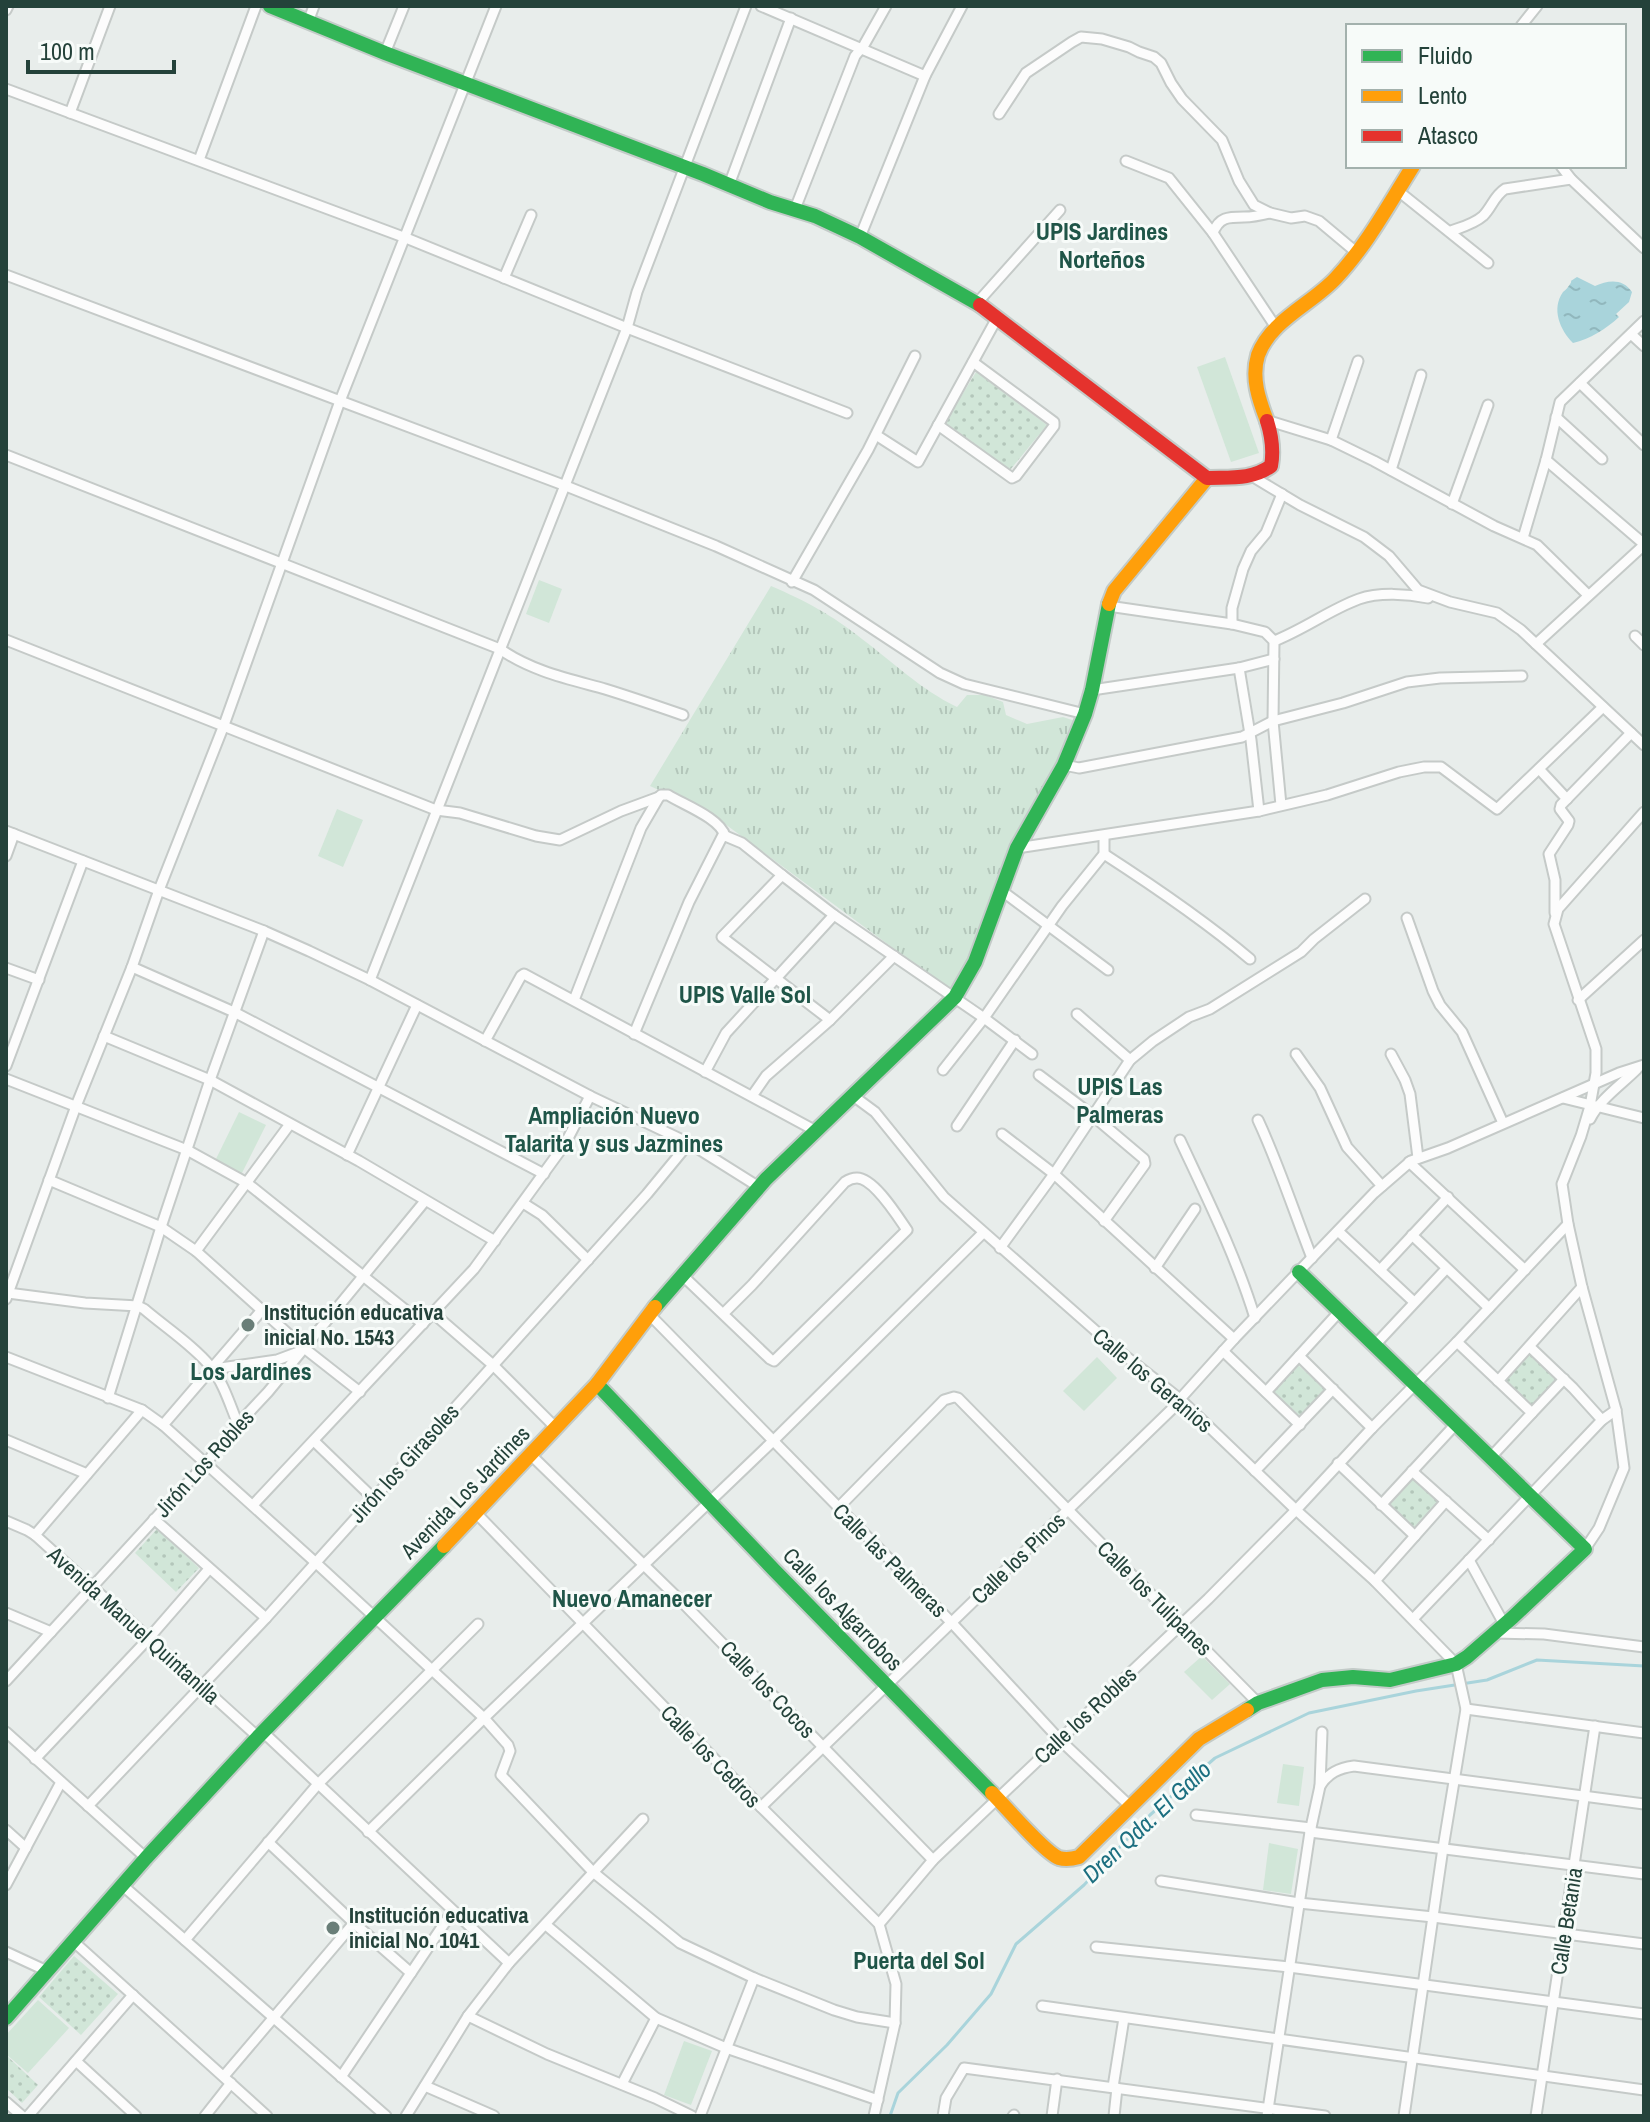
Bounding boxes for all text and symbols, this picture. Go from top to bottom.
scale bar [28,24,174,74]
legend [1346,24,1626,168]
text: 100 m [40,35,95,67]
text: Fluido [1418,39,1473,71]
text: Lento [1418,79,1467,111]
text: Atasco [1417,119,1478,151]
district label: UPIS Jardines Norteños [1036,215,1168,275]
district label: UPIS Valle Sol [679,978,811,1010]
district label: UPIS Las Palmeras [1076,1070,1164,1130]
district label: Ampliación Nuevo Talarita y sus Jazmines [505,1099,723,1159]
place label: Institución educativa inicial No. 1543 [264,1297,443,1352]
marker: Institución educativa inicial No. 1543 [239,1316,257,1334]
street label: Calle los Geranios [1087,1321,1219,1439]
district label: Los Jardines [190,1355,312,1387]
street label: Jirón los Girasoles [343,1397,465,1529]
street label: Jirón Los Robles [148,1403,260,1523]
street label: Avenida Los Jardines [393,1419,536,1566]
street label: Calle las Palmeras [826,1496,954,1624]
street label: Calle los Pinos [964,1505,1072,1611]
street label: Calle los Tulipanes [1091,1534,1219,1662]
street label: Avenida Manuel Quintanilla [41,1539,227,1711]
street label: Calle los Algarrobos [776,1541,910,1677]
district label: Nuevo Amanecer [552,1582,712,1614]
street label: Calle los Cocos [714,1634,822,1744]
street label: Calle los Robles [1027,1660,1143,1770]
street label: Calle los Cedros [654,1698,768,1814]
water label: Dren Qda. El Gallo [1075,1753,1218,1889]
street label: Calle Betania [1543,1865,1589,1977]
place label: Institución educativa inicial No. 1041 [349,1900,528,1955]
marker: Institución educativa inicial No. 1041 [324,1919,342,1937]
district label: Puerta del Sol [853,1944,985,1976]

